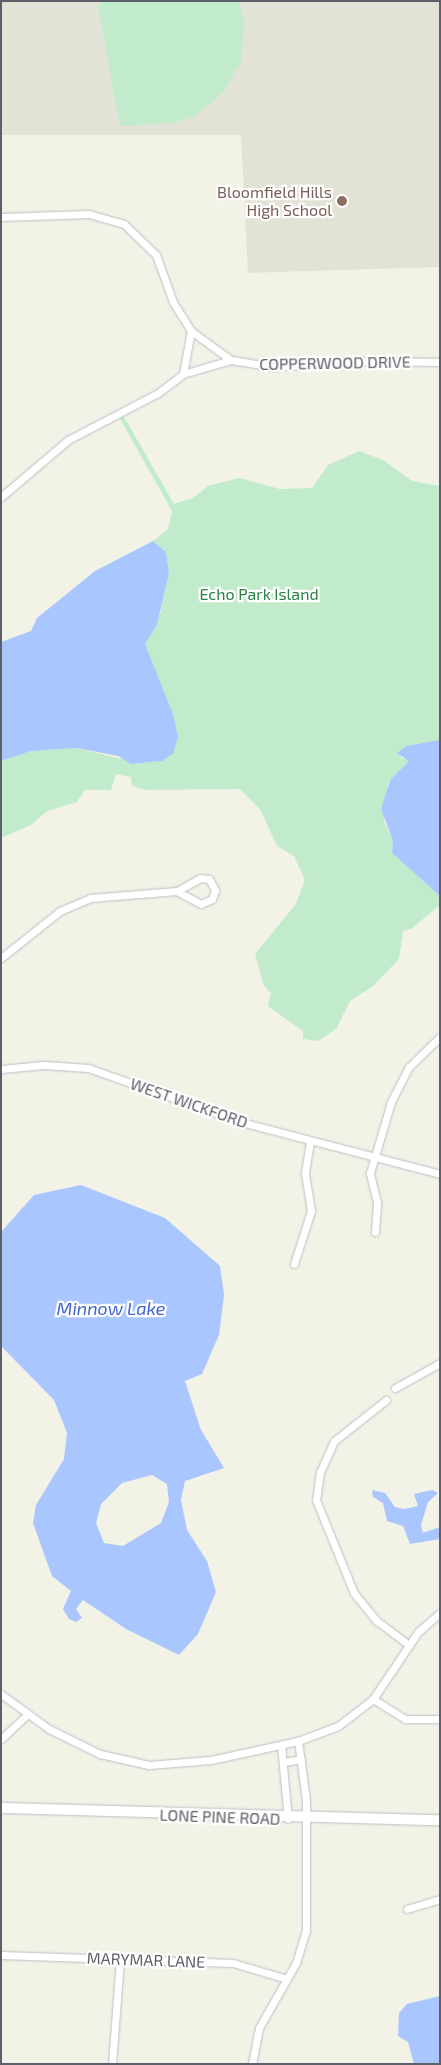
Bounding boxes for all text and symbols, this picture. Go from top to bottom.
place label: Bloomfield Hills High School [217,182,332,220]
marker: Bloomfield Hills High School [336,195,348,207]
street label: COPPERWOOD DRIVE [259,352,411,374]
park label: Echo Park Island [199,584,319,604]
street label: WEST WICKFORD [127,1074,251,1132]
water label: Minnow Lake [57,1297,165,1319]
street label: LONE PINE ROAD [159,1805,281,1829]
street label: MARYMAR LANE [86,1948,206,1972]

